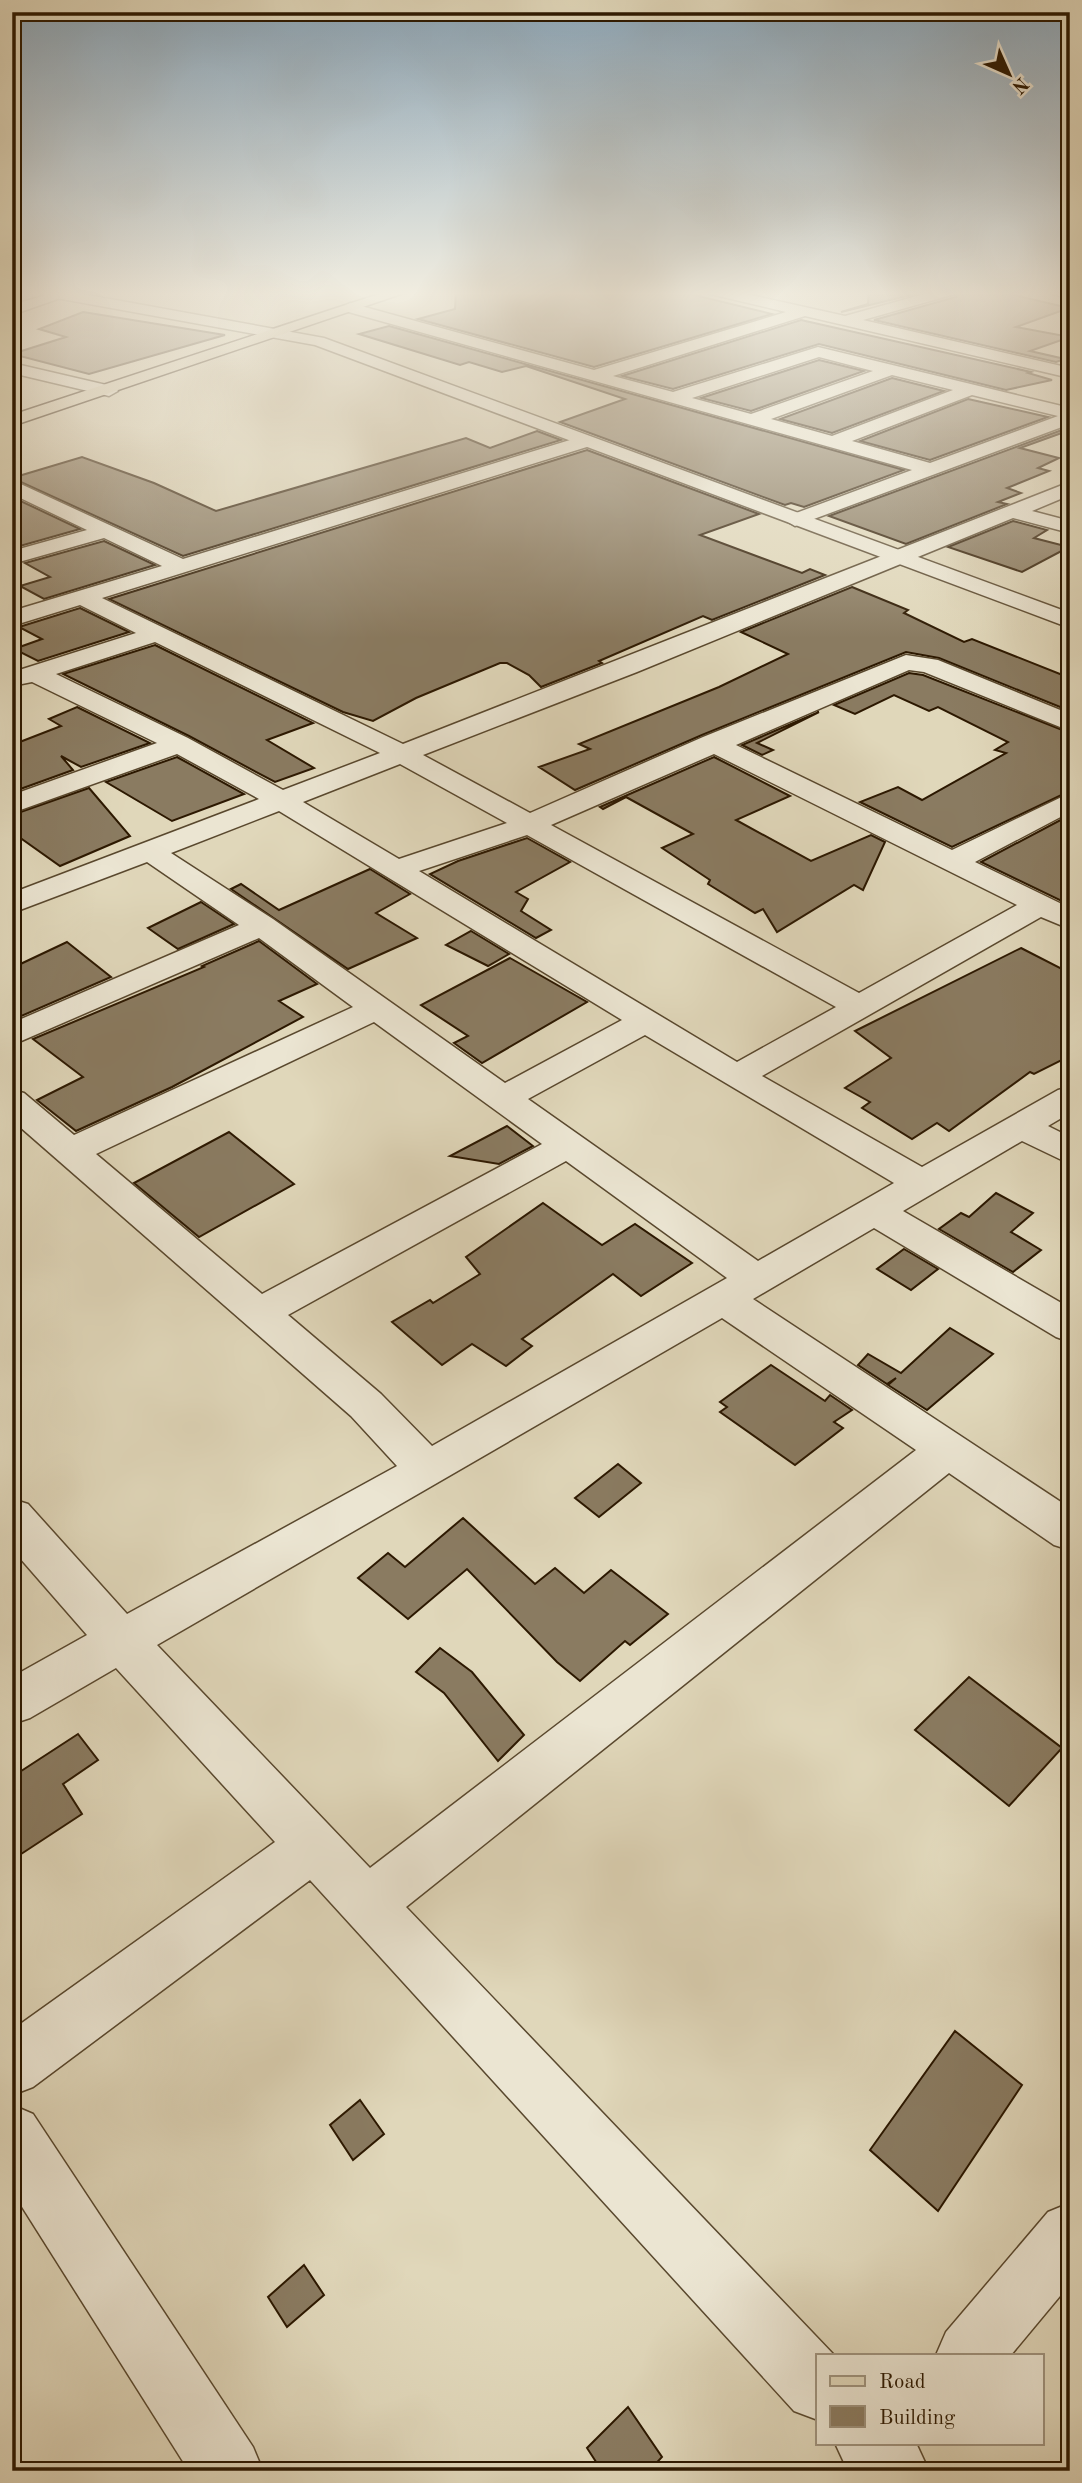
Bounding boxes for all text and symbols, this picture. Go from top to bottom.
north arrow [974,38,1044,108]
text: N [1007,72,1031,96]
legend [816,2354,1044,2444]
text: Road [879,2372,926,2393]
text: Building [879,2408,956,2429]

